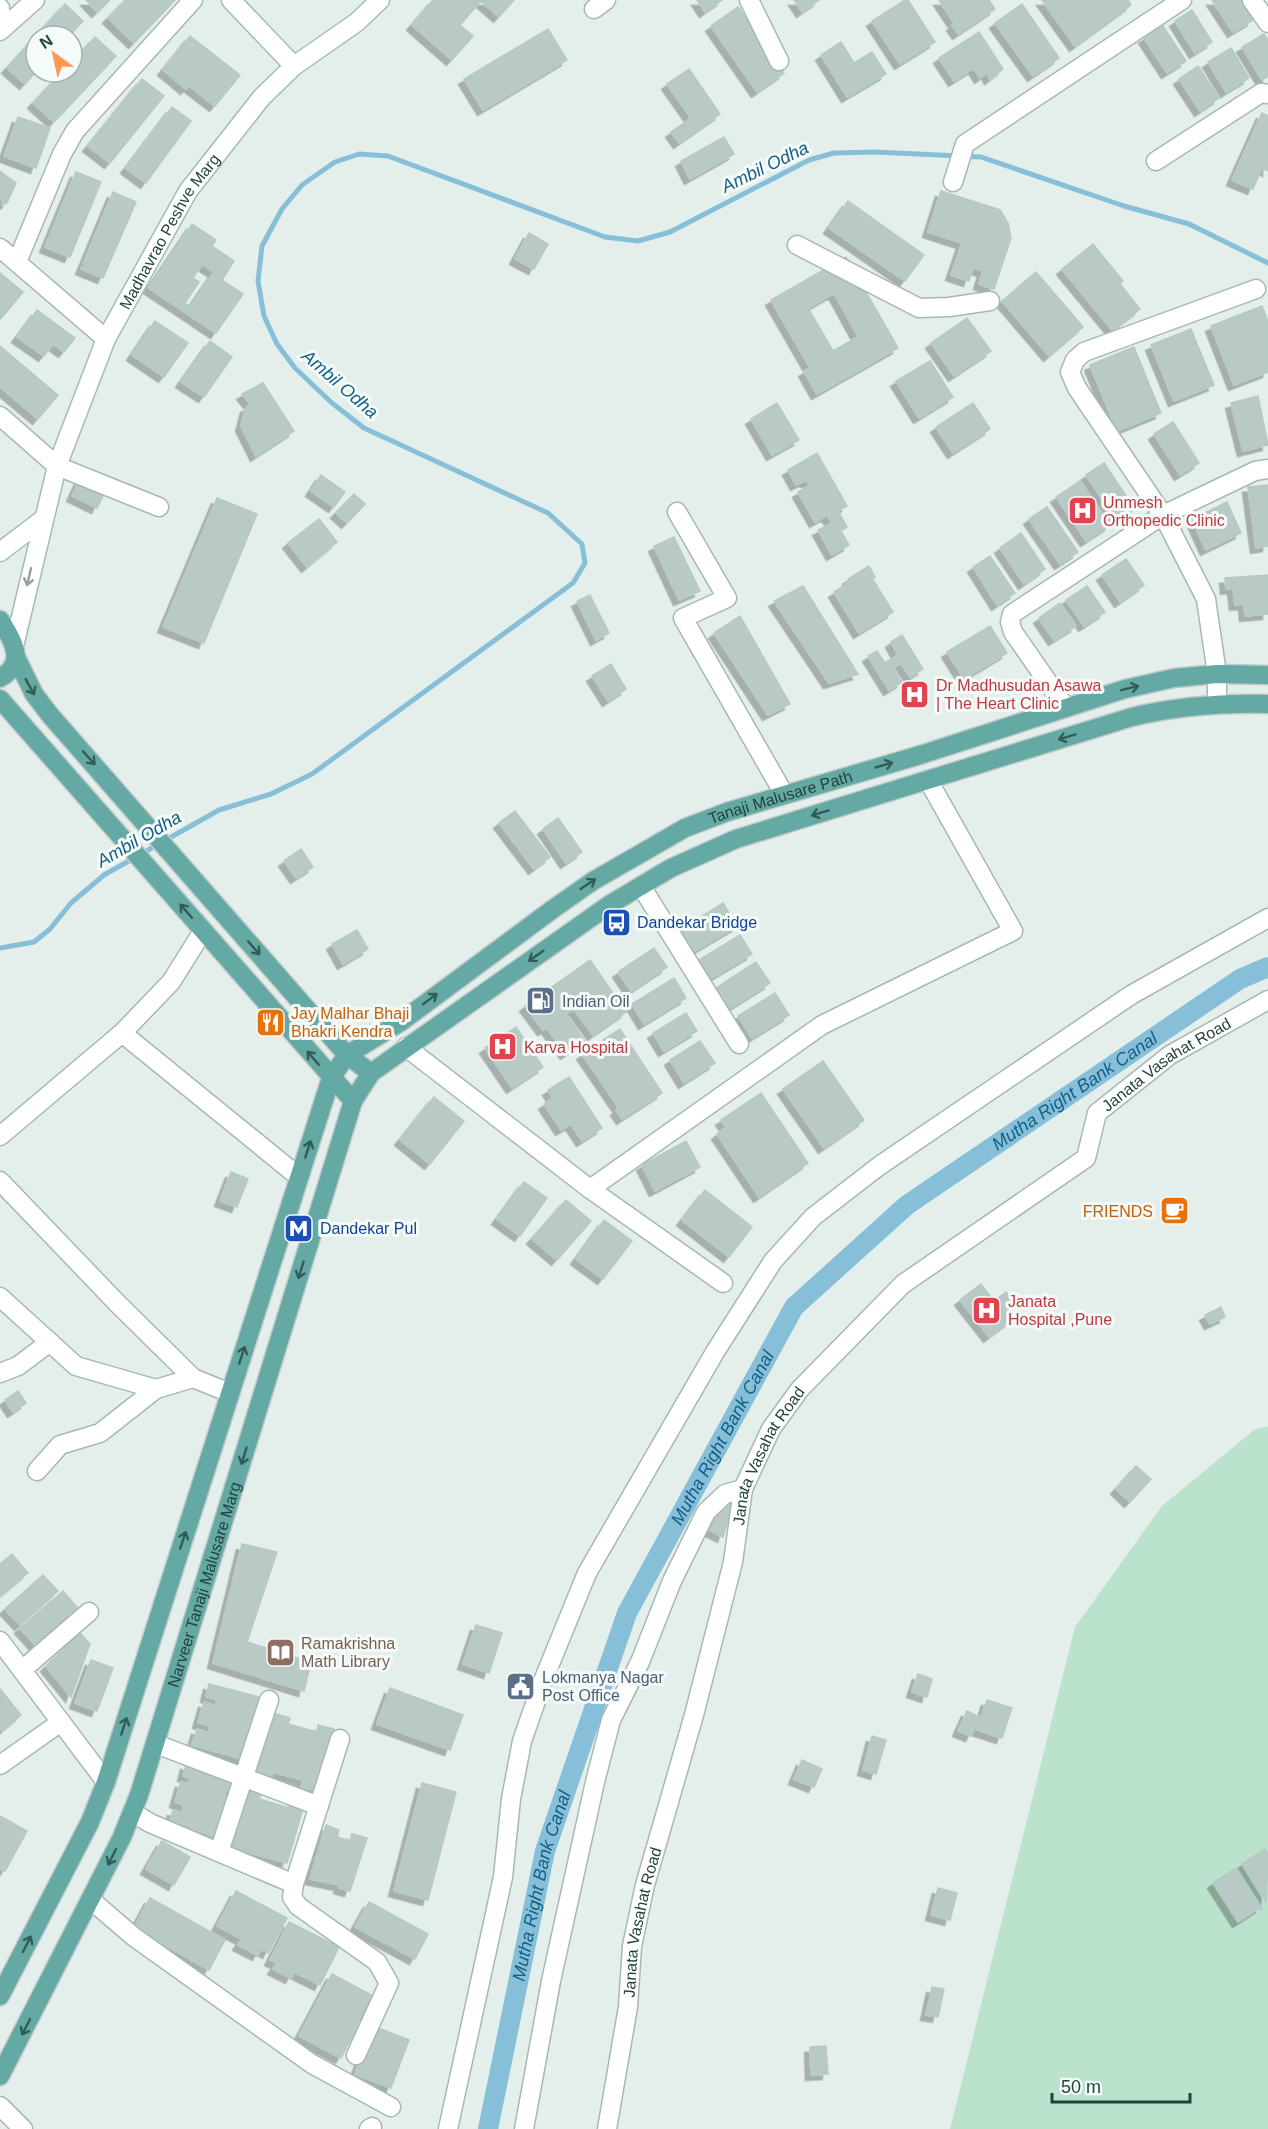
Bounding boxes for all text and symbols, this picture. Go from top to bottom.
north arrow [24,24,84,84]
text: N [37,32,56,52]
water label: Ambil Odha [717,137,812,197]
street label: Madhavrao Peshve Marg [116,150,223,312]
water label: Ambil Odha [297,345,382,422]
place label: Unmesh Orthopedic Clinic [1103,494,1225,529]
hospital icon: Unmesh Orthopedic Clinic [1066,495,1098,527]
one-way arrow [23,567,35,586]
place label: Dr Madhusudan Asawa | The Heart Clinic [936,677,1102,712]
one-way arrow [24,678,36,695]
hospital icon: Dr Madhusudan Asawa | The Heart Clinic [899,678,931,710]
one-way arrow [1121,681,1140,693]
one-way arrow [1058,732,1077,743]
one-way arrow [82,751,96,766]
one-way arrow [874,759,893,770]
street label: Tanaji Malusare Path [706,767,854,827]
water label: Ambil Odha [92,807,185,872]
one-way arrow [811,808,830,819]
one-way arrow [580,878,596,890]
one-way arrow [179,904,193,919]
bus stop icon: Dandekar Bridge [600,906,632,938]
place label: Dandekar Bridge [637,914,757,931]
one-way arrow [247,940,261,955]
one-way arrow [528,950,545,962]
fuel station icon: Indian Oil [525,985,557,1017]
one-way arrow [422,993,438,1005]
place label: Indian Oil [562,993,630,1010]
place label: Jay Malhar Bhaji Bhakri Kendra [291,1005,409,1040]
restaurant icon: Jay Malhar Bhaji Bhakri Kendra [254,1006,286,1038]
street label: Janata Vasahat Road [1098,1014,1234,1114]
water label: Mutha Right Bank Canal [988,1028,1162,1154]
hospital icon: Karva Hospital [487,1031,519,1063]
place label: Karva Hospital [524,1039,628,1056]
one-way arrow [307,1050,320,1066]
one-way arrow [303,1140,314,1159]
cafe icon: FRIENDS [1158,1195,1190,1227]
place label: FRIENDS [1083,1203,1153,1220]
metro station icon: Dandekar Pul [283,1212,315,1244]
place label: Dandekar Pul [320,1220,417,1237]
one-way arrow [295,1260,306,1279]
place label: Janata Hospital ,Pune [1008,1293,1112,1328]
hospital icon: Janata Hospital ,Pune [971,1294,1003,1326]
one-way arrow [237,1346,248,1365]
water label: Mutha Right Bank Canal [667,1347,779,1528]
street label: Janata Vasahat Road [730,1383,807,1526]
one-way arrow [238,1446,249,1465]
street label: Narveer Tanaji Malusare Marg [164,1480,244,1689]
one-way arrow [178,1531,189,1550]
place label: Ramakrishna Math Library [301,1635,395,1670]
library icon: Ramakrishna Math Library [264,1636,296,1668]
place label: Lokmanya Nagar Post Office [542,1669,665,1704]
public building icon: Lokmanya Nagar Post Office [505,1670,537,1702]
one-way arrow [119,1717,130,1736]
water label: Mutha Right Bank Canal [509,1787,575,1983]
street label: Janata Vasahat Road [620,1845,664,1998]
one-way arrow [106,1847,118,1865]
one-way arrow [22,1936,33,1954]
one-way arrow [19,2018,31,2036]
scale bar [1052,2066,1190,2104]
text: 50 m [1061,2077,1101,2097]

